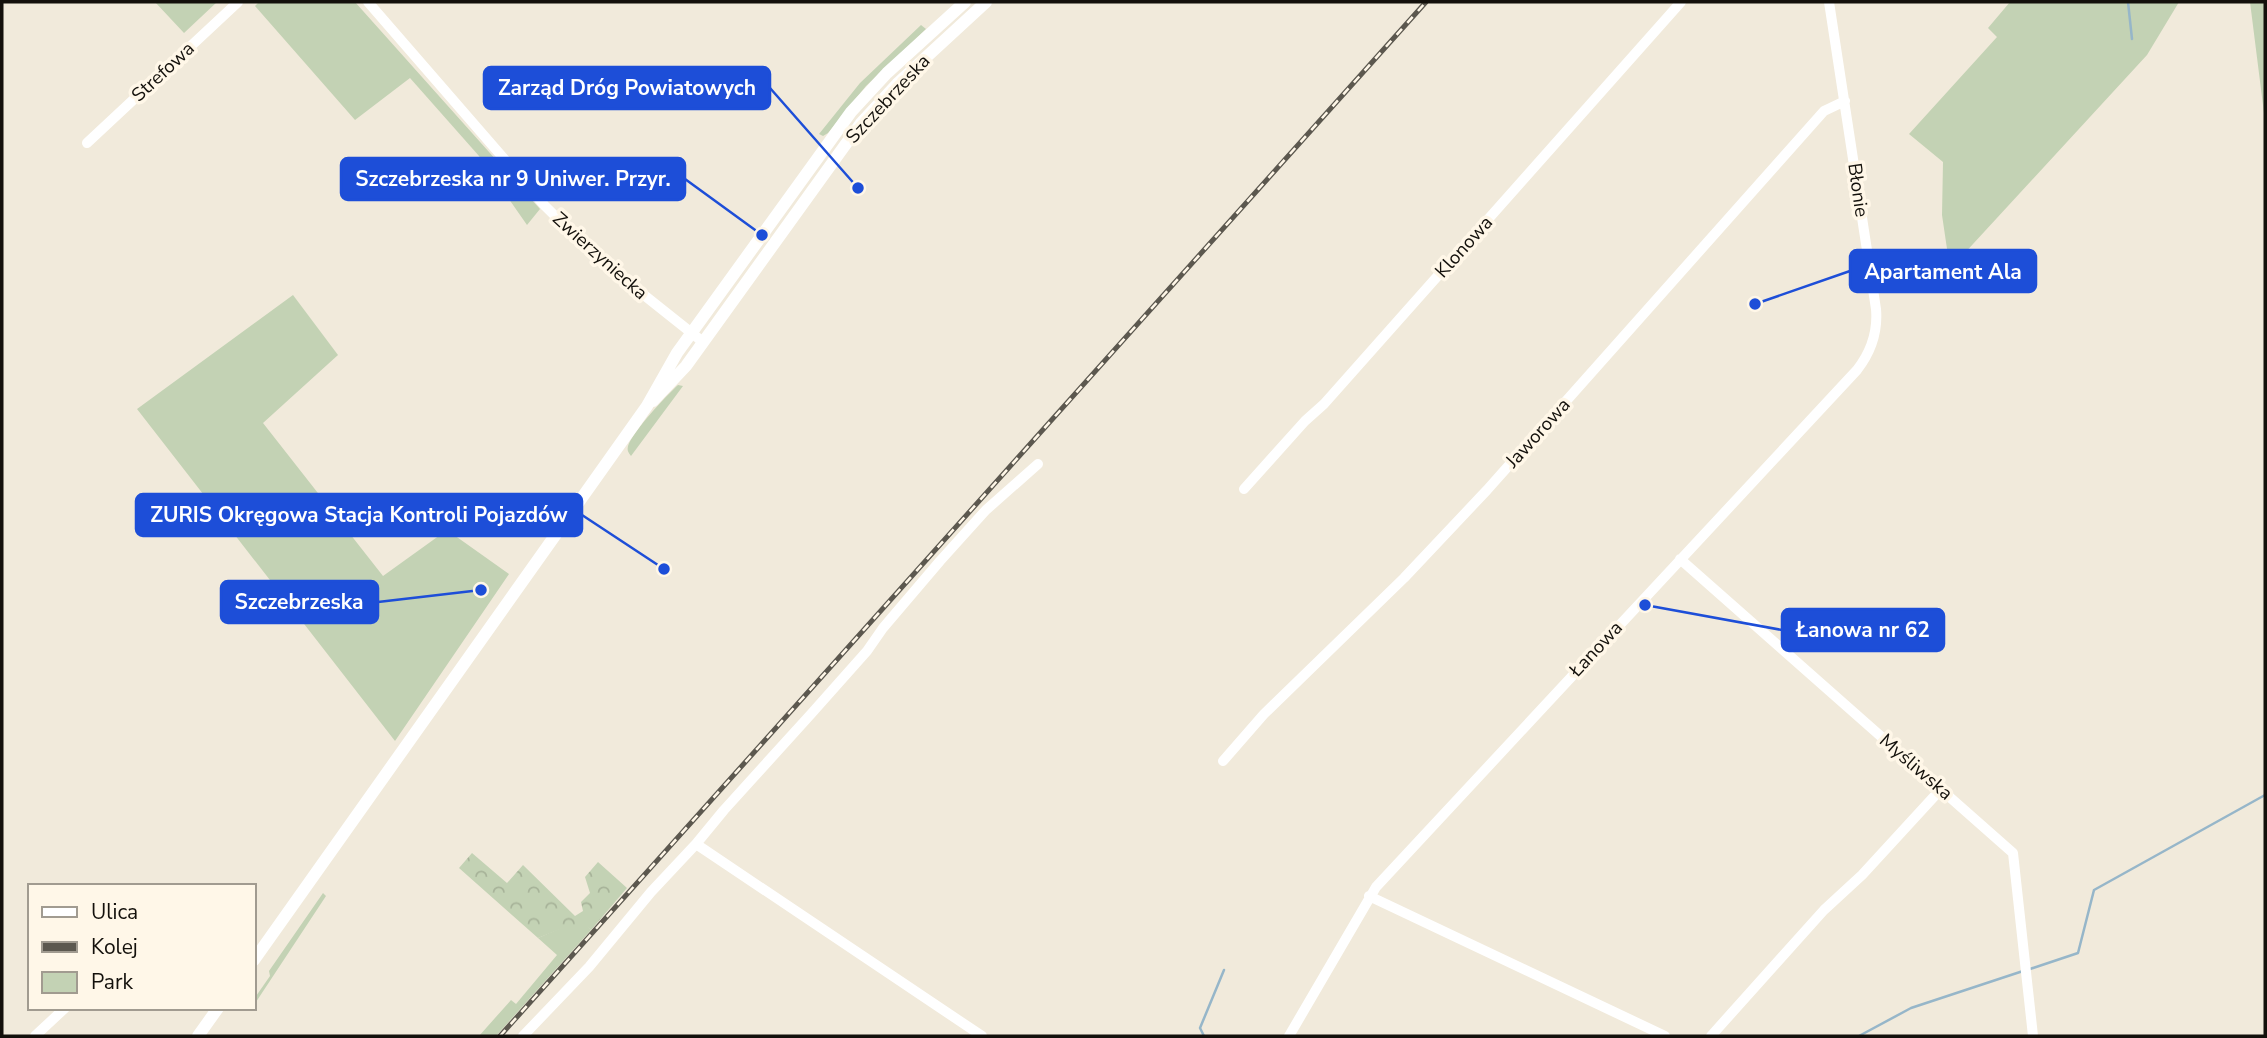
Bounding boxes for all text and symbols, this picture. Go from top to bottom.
street label: Strefowa [126,36,200,108]
street label: Szczebrzeska [840,49,936,149]
callout: Zarząd Dróg Powiatowych [484,67,770,109]
text: Zarząd Dróg Powiatowych [498,74,756,102]
callout: Szczebrzeska nr 9 Uniwer. Przyr. [341,158,685,200]
street label: Błonie [1841,161,1875,219]
text: Szczebrzeska nr 9 Uniwer. Przyr. [355,165,671,193]
street label: Zwierzyniecka [547,206,653,306]
street label: Klonowa [1429,210,1499,284]
callout: Apartament Ala [1850,250,2036,292]
text: Apartament Ala [1864,258,2022,286]
street label: Jaworowa [1499,393,1576,474]
callout: ZURIS Okręgowa Stacja Kontroli Pojazdów [136,494,582,536]
text: ZURIS Okręgowa Stacja Kontroli Pojazdów [150,501,568,529]
callout: Szczebrzeska [221,581,378,623]
text: Szczebrzeska [235,588,363,616]
callout: Łanowa nr 62 [1782,609,1944,651]
street label: Łanowa [1563,615,1629,683]
text: Łanowa nr 62 [1795,616,1930,644]
street label: Myśliwska [1874,728,1958,806]
legend [28,884,256,1010]
text: Ulica [91,898,138,926]
text: Kolej [91,933,138,961]
text: Park [91,968,133,996]

